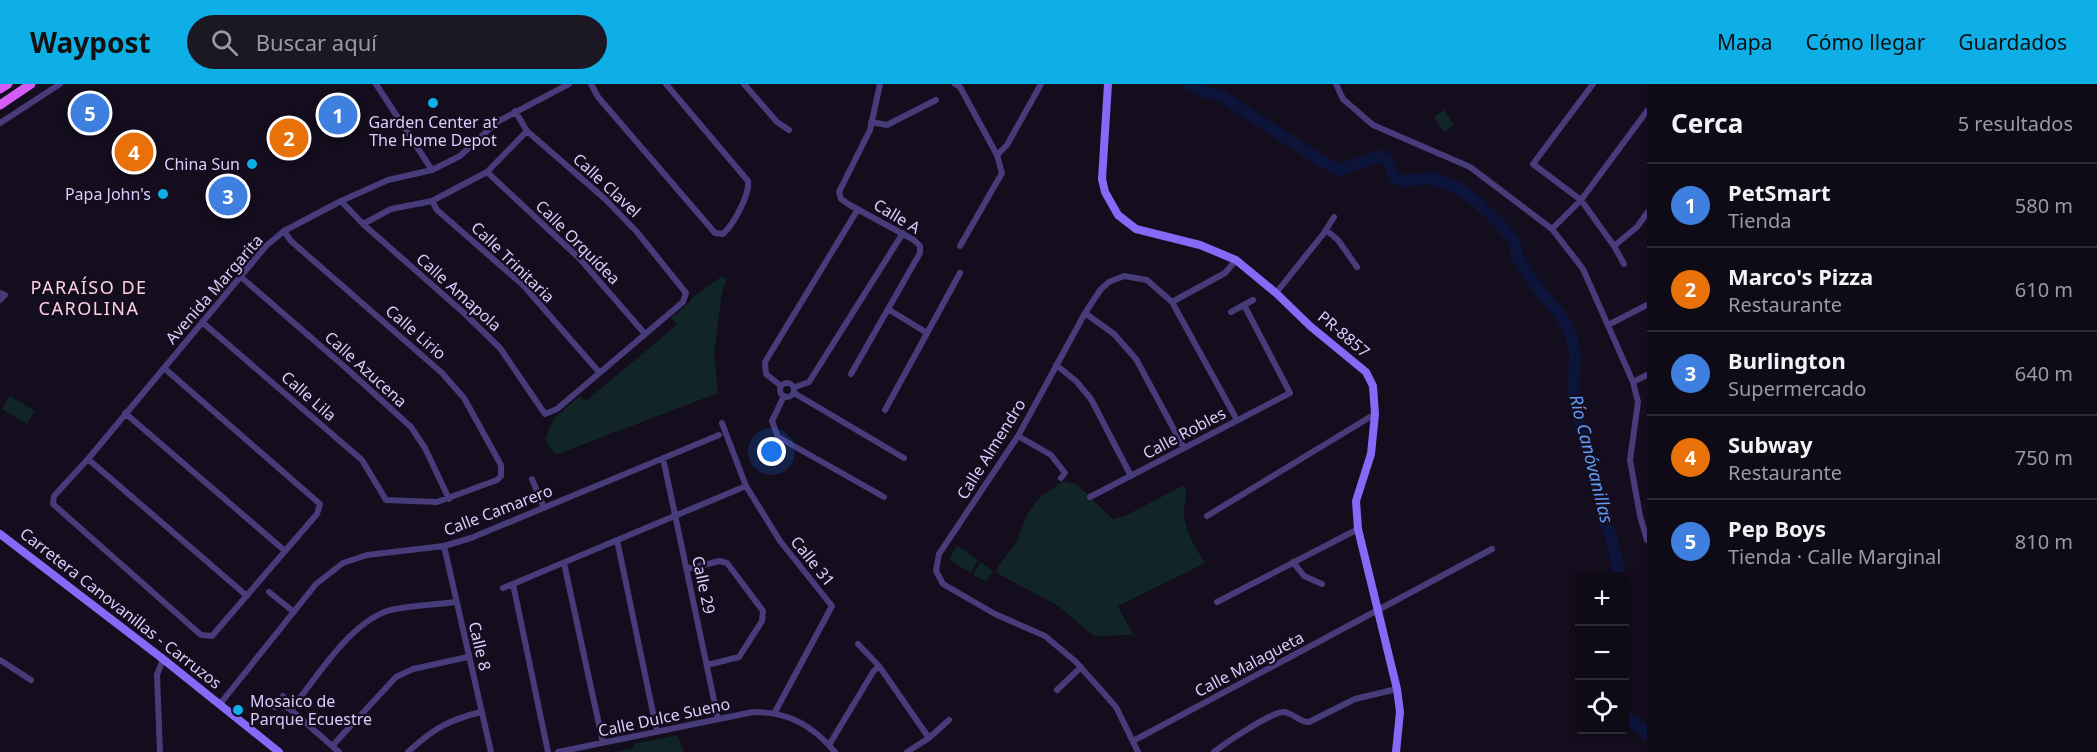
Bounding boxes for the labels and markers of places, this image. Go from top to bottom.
pin: 5 [70,90,110,135]
pin: 1 [318,93,358,138]
marker: Garden Center at The Home Depot [426,96,440,110]
place label: Garden Center at The Home Depot [368,111,498,151]
pin: 2 [270,116,308,160]
pin: 4 [114,130,154,174]
place label: China Sun [164,153,240,175]
marker: China Sun [245,157,259,171]
pin: 3 [208,174,248,218]
place label: Papa John's [65,183,151,205]
marker: Papa John's [156,187,170,201]
place label: Mosaico de Parque Ecuestre [250,690,372,730]
marker: Mosaico de Parque Ecuestre [231,703,245,717]

